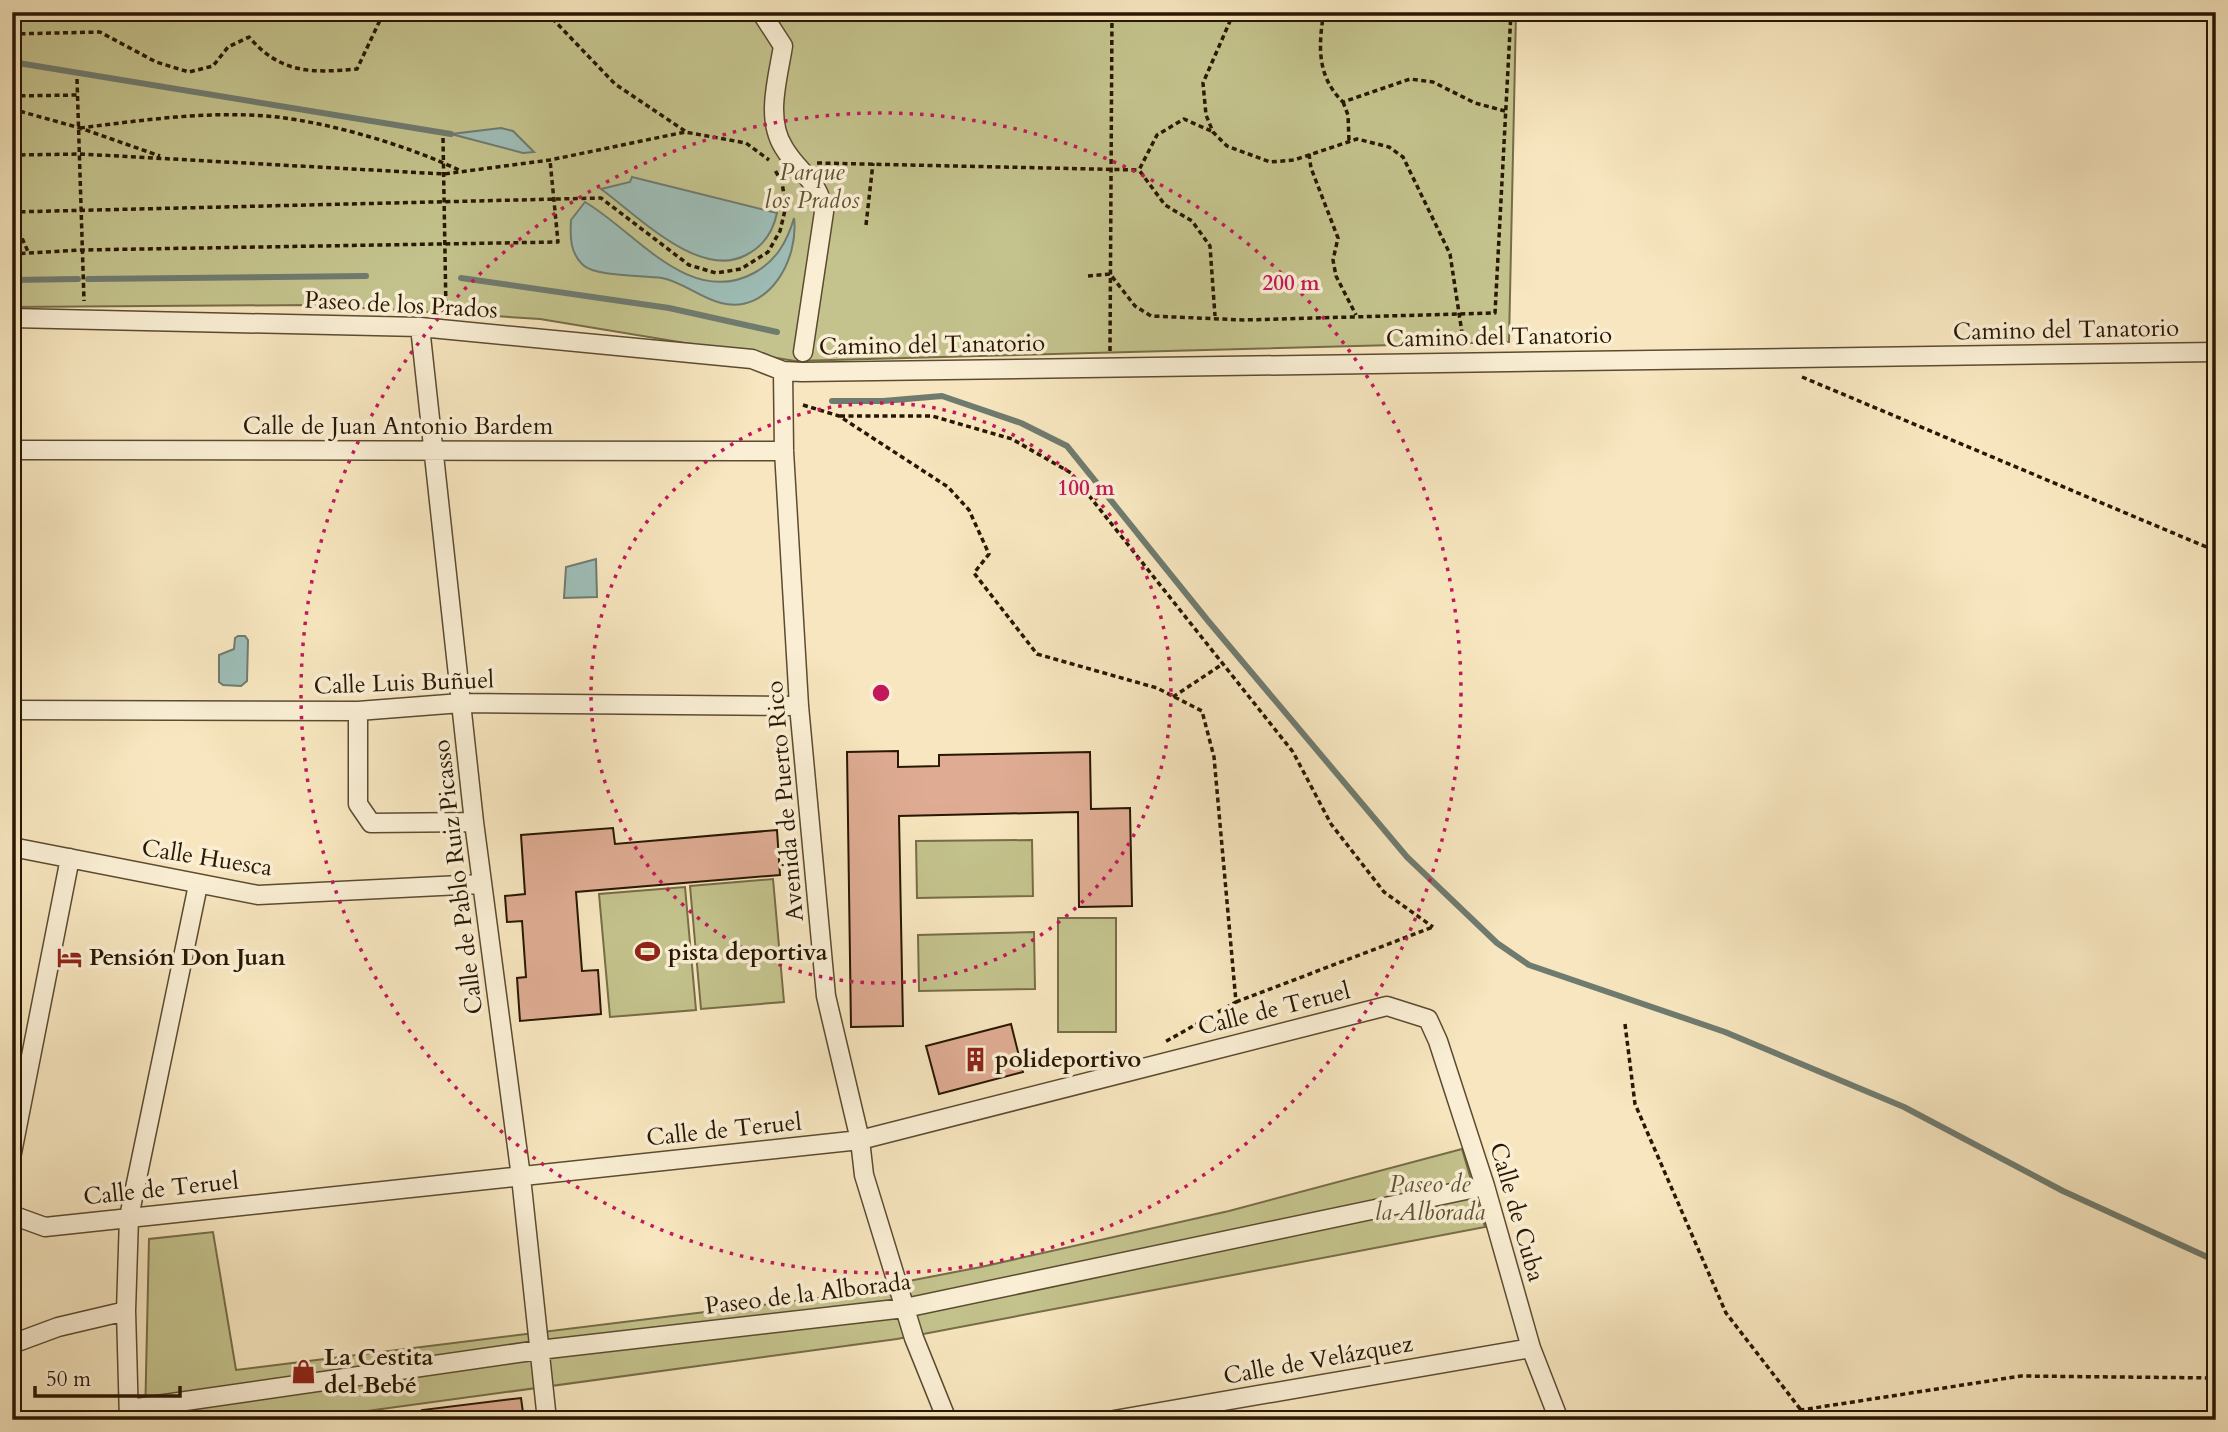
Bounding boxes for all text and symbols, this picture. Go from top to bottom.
park label: Parque los Prados [764,156,860,217]
text: 200 m [1262,269,1320,298]
street label: Paseo de los Prados [303,283,499,327]
street label: Camino del Tanatorio [1953,312,2179,348]
street label: Camino del Tanatorio [1386,319,1612,355]
street label: Camino del Tanatorio [819,327,1045,363]
street label: Calle de Juan Antonio Bardem [243,410,554,443]
text: 100 m [1057,474,1115,503]
street label: Calle Luis Buñuel [313,663,495,703]
street label: Avenida de Puerto Rico [758,679,812,923]
centre of rings [869,681,893,705]
street label: Calle de Pablo Ruiz Picasso [425,738,491,1016]
street label: Calle Huesca [139,831,275,885]
place label: pista deportiva [668,936,828,969]
sports icon: pista deportiva [634,938,662,966]
place label: Pensión Don Juan [89,941,286,974]
hotel icon: Pensión Don Juan [55,943,83,971]
street label: Calle de Teruel [1194,974,1354,1044]
place label: polideportivo [995,1043,1141,1076]
building icon: polideportivo [961,1045,989,1073]
street label: Calle de Teruel [645,1105,803,1155]
street label: Calle de Cuba [1481,1139,1553,1286]
street label: Calle de Teruel [82,1164,240,1214]
park label: Paseo de la Alborada [1375,1168,1485,1229]
street label: Paseo de la Alborada [703,1265,913,1323]
street label: Calle de Velázquez [1221,1327,1416,1393]
place label: La Cestita del Bebé [324,1341,434,1402]
scale bar [35,1355,180,1399]
shop icon: La Cestita del Bebé [290,1357,318,1385]
text: 50 m [46,1365,91,1394]

